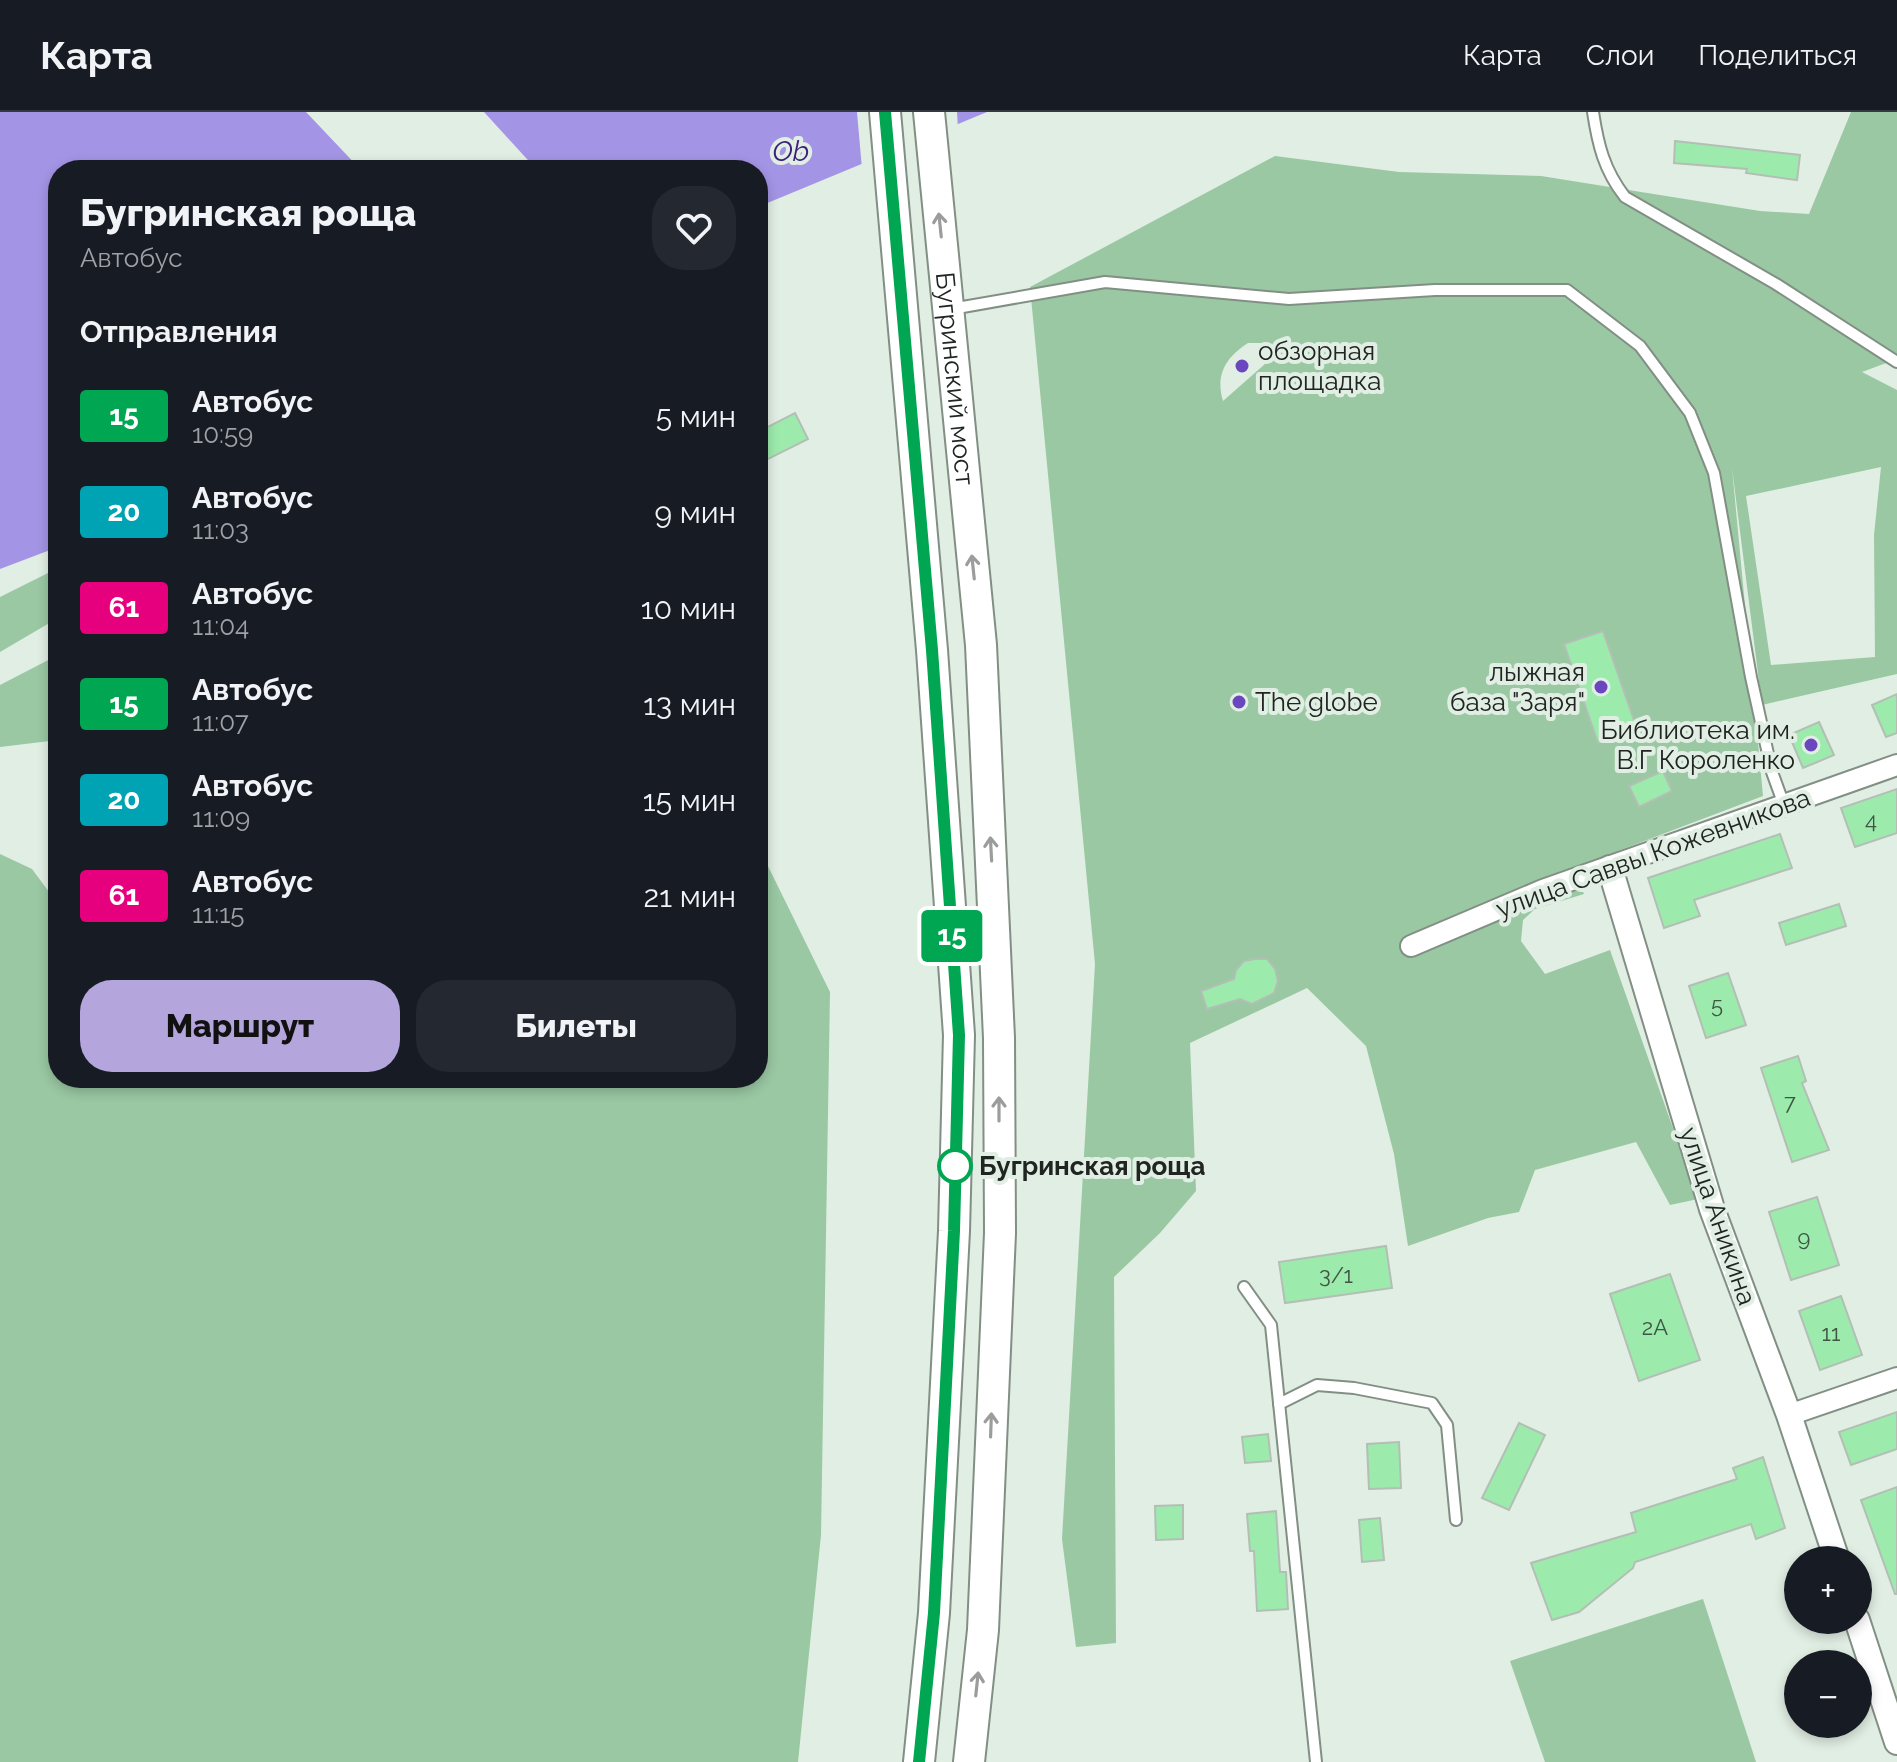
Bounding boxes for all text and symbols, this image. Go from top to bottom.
text: Карта [40,33,153,78]
text: Карта [1463,39,1542,72]
text: Слои [1586,39,1654,72]
text: Поделиться [1698,39,1857,72]
water label: Ob [773,135,809,168]
button: heart [652,186,736,270]
text: Бугринская роща [80,190,416,235]
one-way arrow [932,212,947,239]
text: Автобус [80,243,183,273]
street label: Бугринский мост [930,271,980,487]
text: Отправления [80,314,278,349]
place label: обзорная площадка [1258,336,1381,396]
marker: обзорная площадка [1233,357,1251,375]
text: Автобус [192,384,313,419]
text: 15 [109,399,139,432]
text: 5 мин [656,399,736,434]
text: 10:59 [192,419,253,449]
text: Автобус [192,480,313,515]
text: 20 [108,495,140,528]
text: 9 мин [654,495,736,530]
text: 11:03 [192,515,249,545]
one-way arrow [966,554,981,581]
text: Автобус [192,576,313,611]
text: 61 [109,591,139,624]
text: 10 мин [641,591,736,626]
text: 11:04 [192,611,249,641]
place label: лыжная база "Заря" [1450,657,1585,717]
text: Автобус [192,672,313,707]
marker: лыжная база "Заря" [1592,678,1610,696]
text: 15 [109,687,139,720]
text: 13 мин [643,687,736,722]
place label: The globe [1255,687,1378,717]
marker: The globe [1230,693,1248,711]
text: 11:07 [192,707,249,737]
place label: Библиотека им. В.Г Короленко [1601,715,1795,775]
marker: Библиотека им. В.Г Короленко [1802,736,1820,754]
text: Автобус [192,768,313,803]
street label: улица Саввы Кожевникова [1492,782,1814,924]
text: 20 [108,783,140,816]
text: 15 мин [643,783,736,818]
text: 11:09 [192,803,250,833]
house number: 4 [1865,807,1877,833]
one-way arrow [983,836,998,863]
text: Автобус [192,864,313,899]
text: 61 [109,879,139,912]
text: 21 мин [644,879,736,914]
text: 11:15 [192,899,244,929]
line badge: 15 [916,910,988,962]
text: 15 [937,919,967,952]
button: Маршрут [80,980,400,1072]
button: Билеты [416,980,736,1072]
house number: 5 [1711,992,1723,1018]
house number: 7 [1784,1089,1796,1115]
one-way arrow [992,1096,1007,1123]
street label: улица Аникина [1674,1123,1762,1309]
marker: Бугринская роща [938,1149,972,1183]
place label: Бугринская роща [979,1151,1205,1181]
house number: 9 [1798,1225,1810,1251]
house number: 3/1 [1319,1262,1353,1288]
house number: 2А [1642,1314,1668,1340]
house number: 11 [1822,1320,1840,1346]
one-way arrow [984,1412,999,1439]
map controls [1784,1546,1872,1738]
button: + [1784,1546,1872,1634]
button: − [1784,1650,1872,1738]
one-way arrow [970,1672,985,1698]

